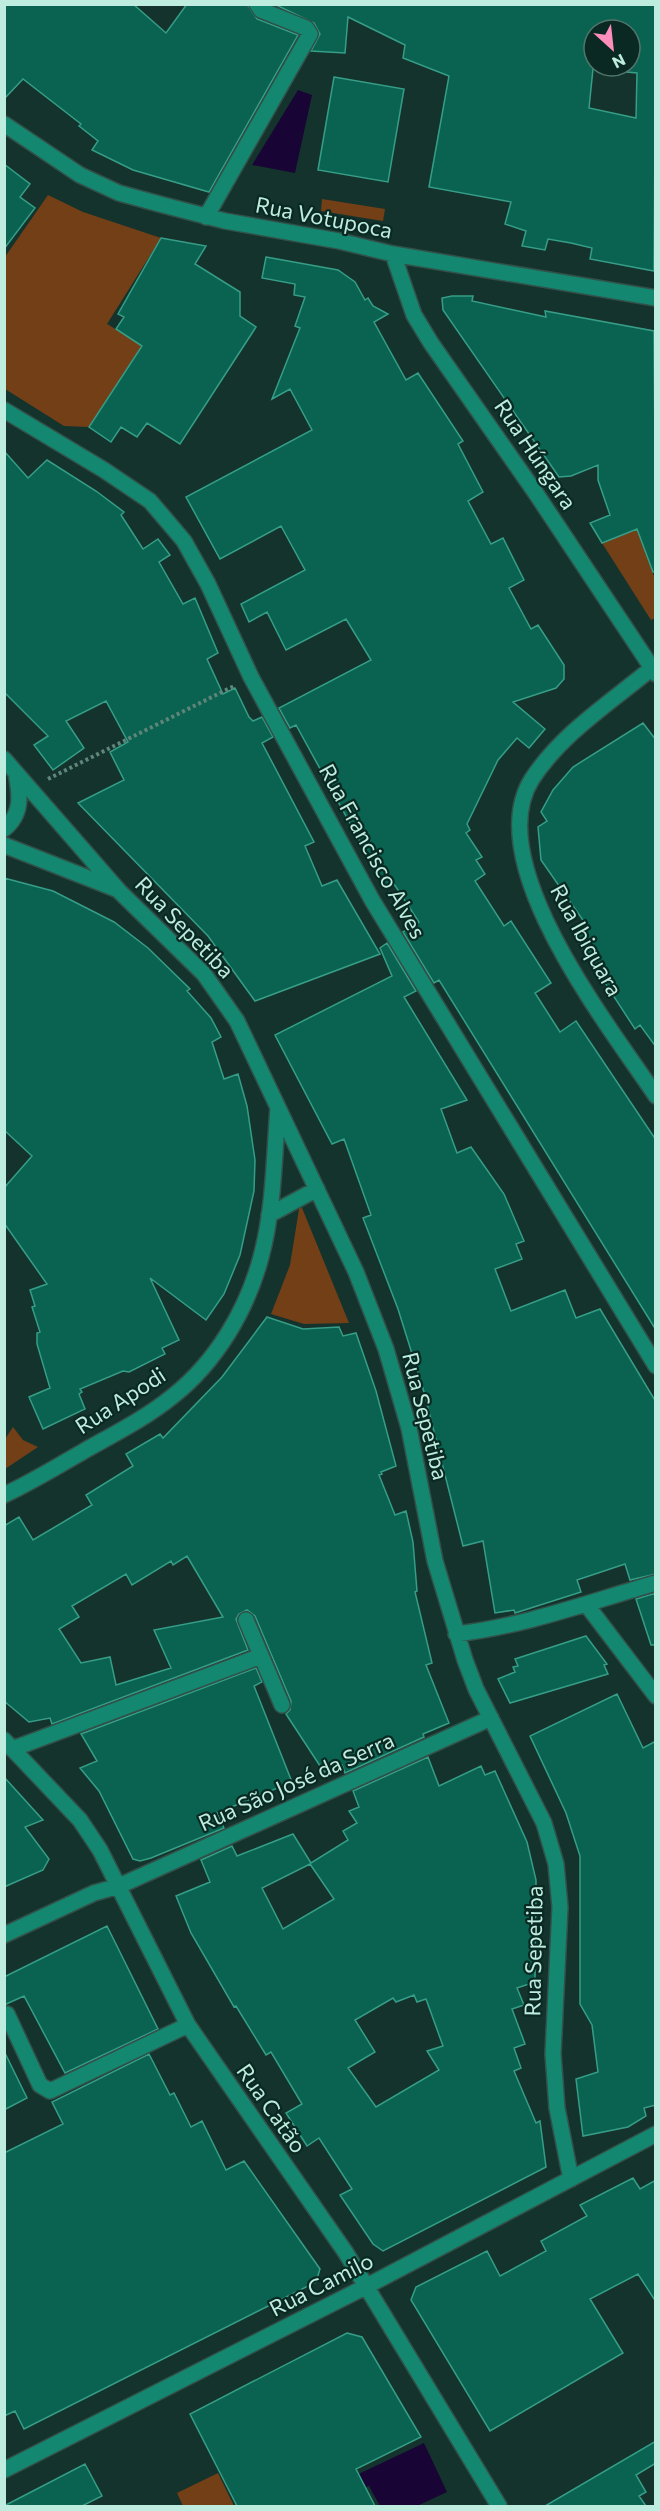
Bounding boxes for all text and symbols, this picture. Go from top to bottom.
north arrow [582,18,642,78]
text: N [609,51,629,73]
street label: Rua Votupoca [253,190,395,244]
street label: Rua Húngara [489,394,583,514]
street label: Rua Francisco Alves [314,759,432,943]
street label: Rua Sepetiba [130,871,240,983]
street label: Rua Ibiquara [545,879,629,1001]
street label: Rua Sepetiba [397,1349,455,1483]
street label: Rua Apodi [70,1361,170,1439]
street label: Rua São José da Serra [194,1726,398,1836]
street label: Rua Sepetiba [518,1885,548,2017]
street label: Rua Catão [231,2058,313,2158]
street label: Rua Camilo [265,2246,377,2322]

